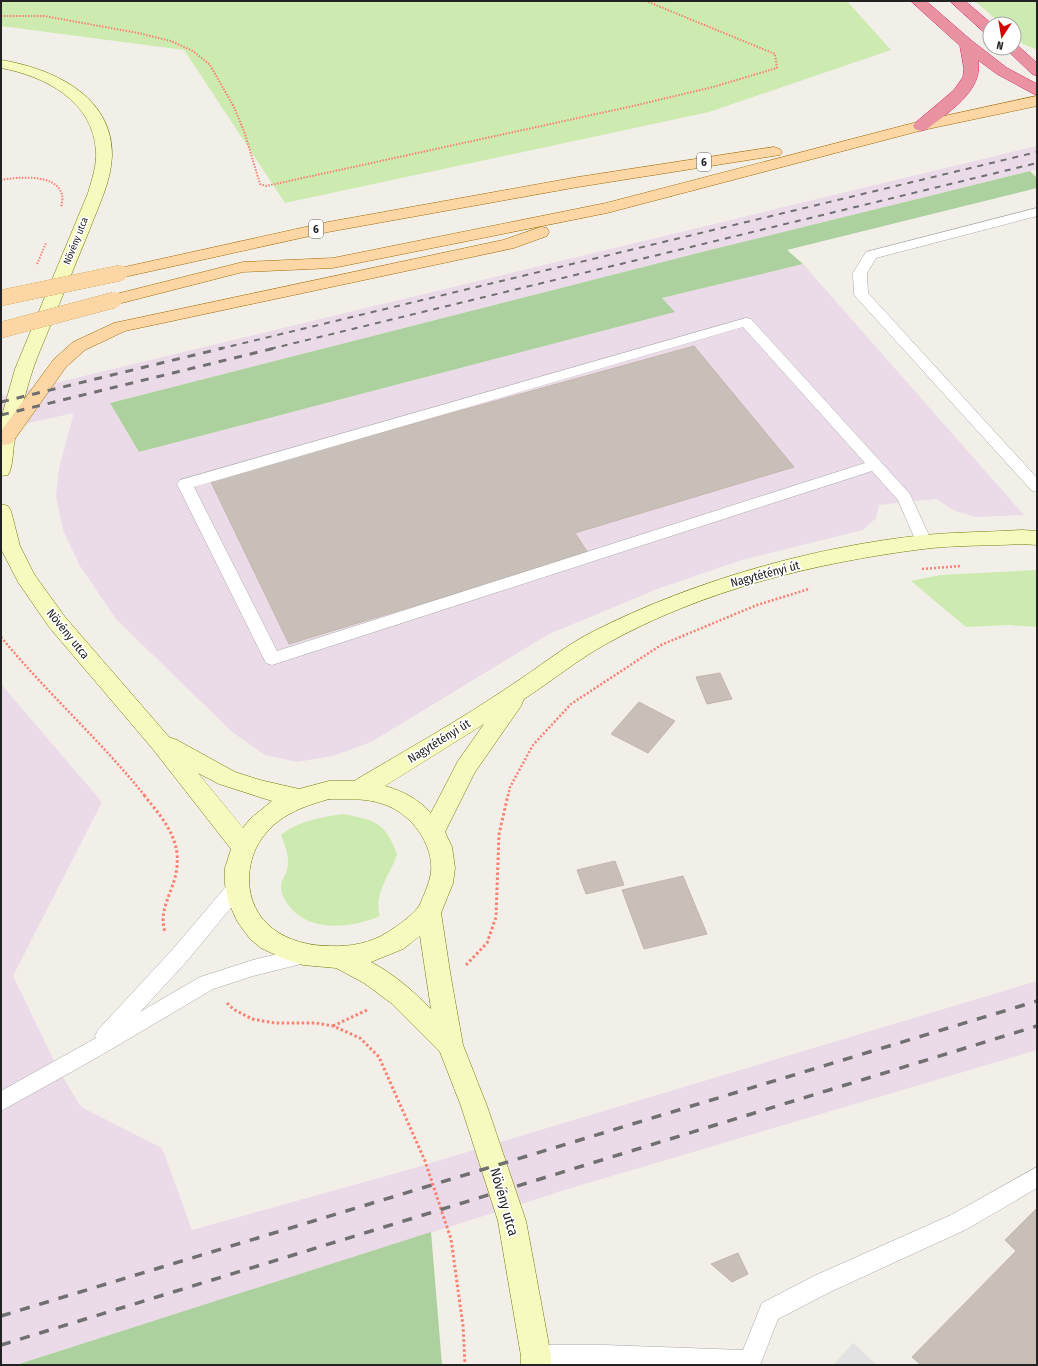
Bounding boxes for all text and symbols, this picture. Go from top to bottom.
north arrow [982,16,1022,56]
text: N [995,38,1005,52]
road number: 6 [697,153,711,171]
street label: Növény utca [61,215,91,266]
road number: 6 [309,220,323,238]
street label: Nagytétényi út [729,558,801,590]
street label: Növény utca [44,606,92,662]
street label: Nagytétényi út [405,716,473,766]
street label: Növény utca [486,1166,522,1238]

